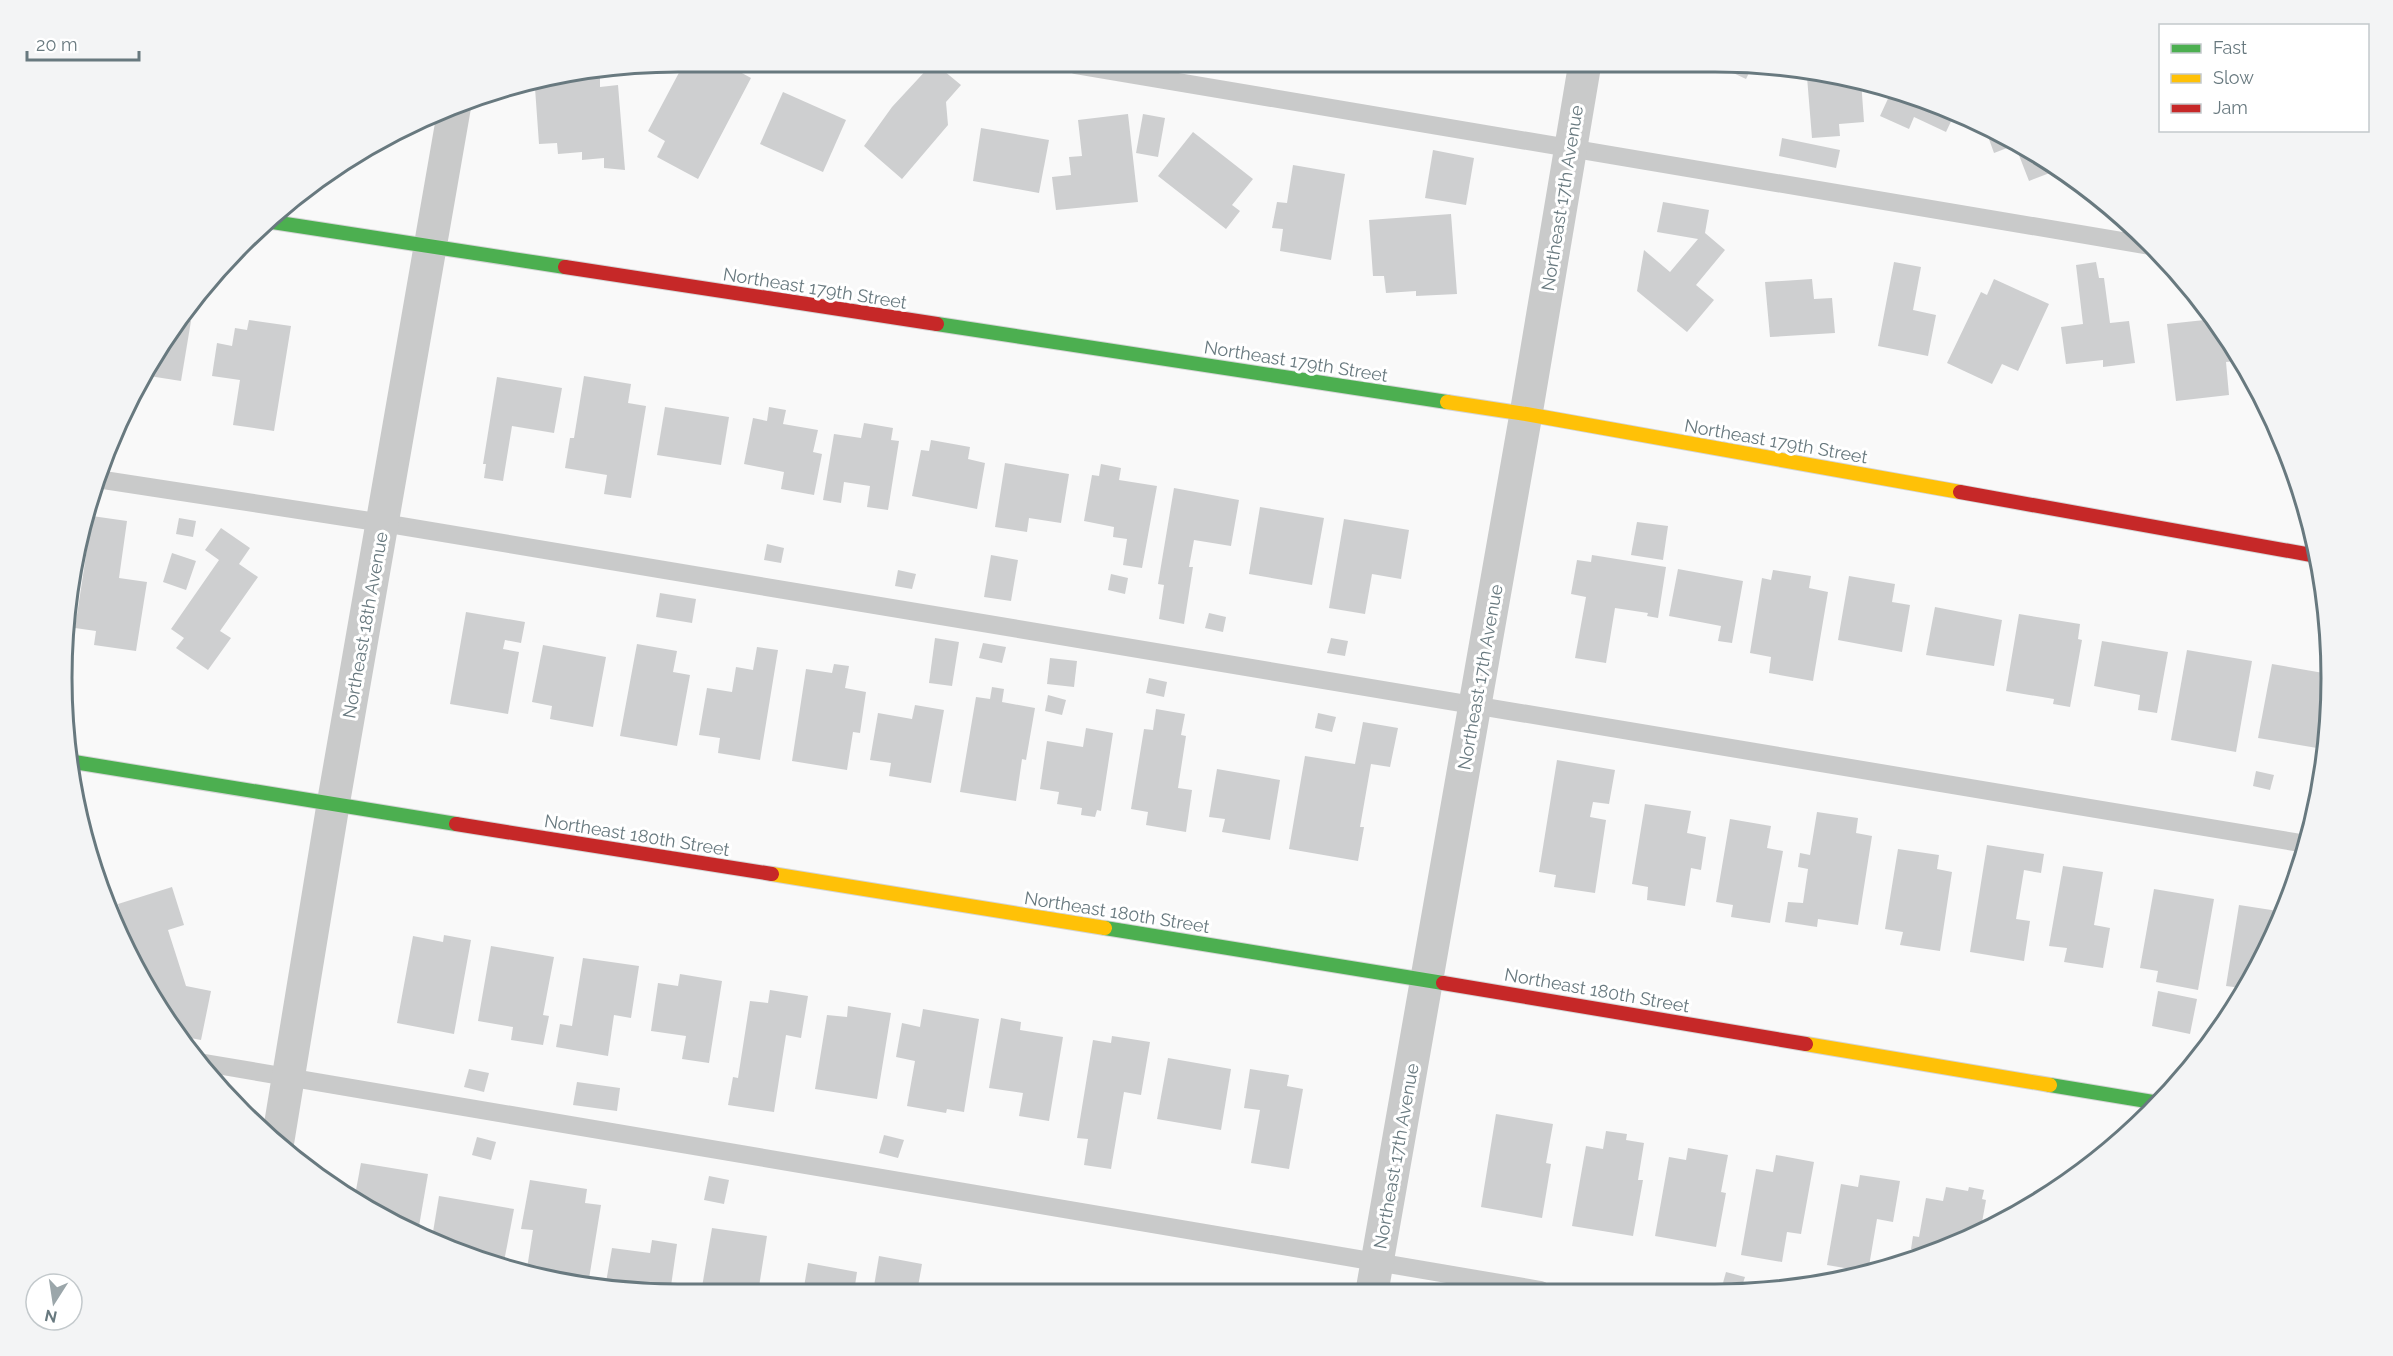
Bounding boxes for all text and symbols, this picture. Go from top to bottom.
scale bar [27,24,140,62]
legend [2159,24,2369,132]
text: 20 m [36,34,78,55]
text: Fast [2213,37,2247,58]
text: Slow [2213,67,2254,88]
text: Jam [2213,97,2248,118]
street label: Northeast 17th Avenue [1537,103,1587,292]
street label: Northeast 179th Street [722,263,908,313]
street label: Northeast 179th Street [1203,336,1389,386]
street label: Northeast 179th Street [1683,415,1869,467]
street label: Northeast 18th Avenue [338,530,392,720]
street label: Northeast 17th Avenue [1453,582,1507,771]
street label: Northeast 180th Street [543,810,731,860]
street label: Northeast 180th Street [1023,887,1211,937]
street label: Northeast 180th Street [1503,963,1691,1017]
street label: Northeast 17th Avenue [1369,1061,1423,1250]
north arrow [24,1272,84,1332]
text: N [43,1306,59,1327]

